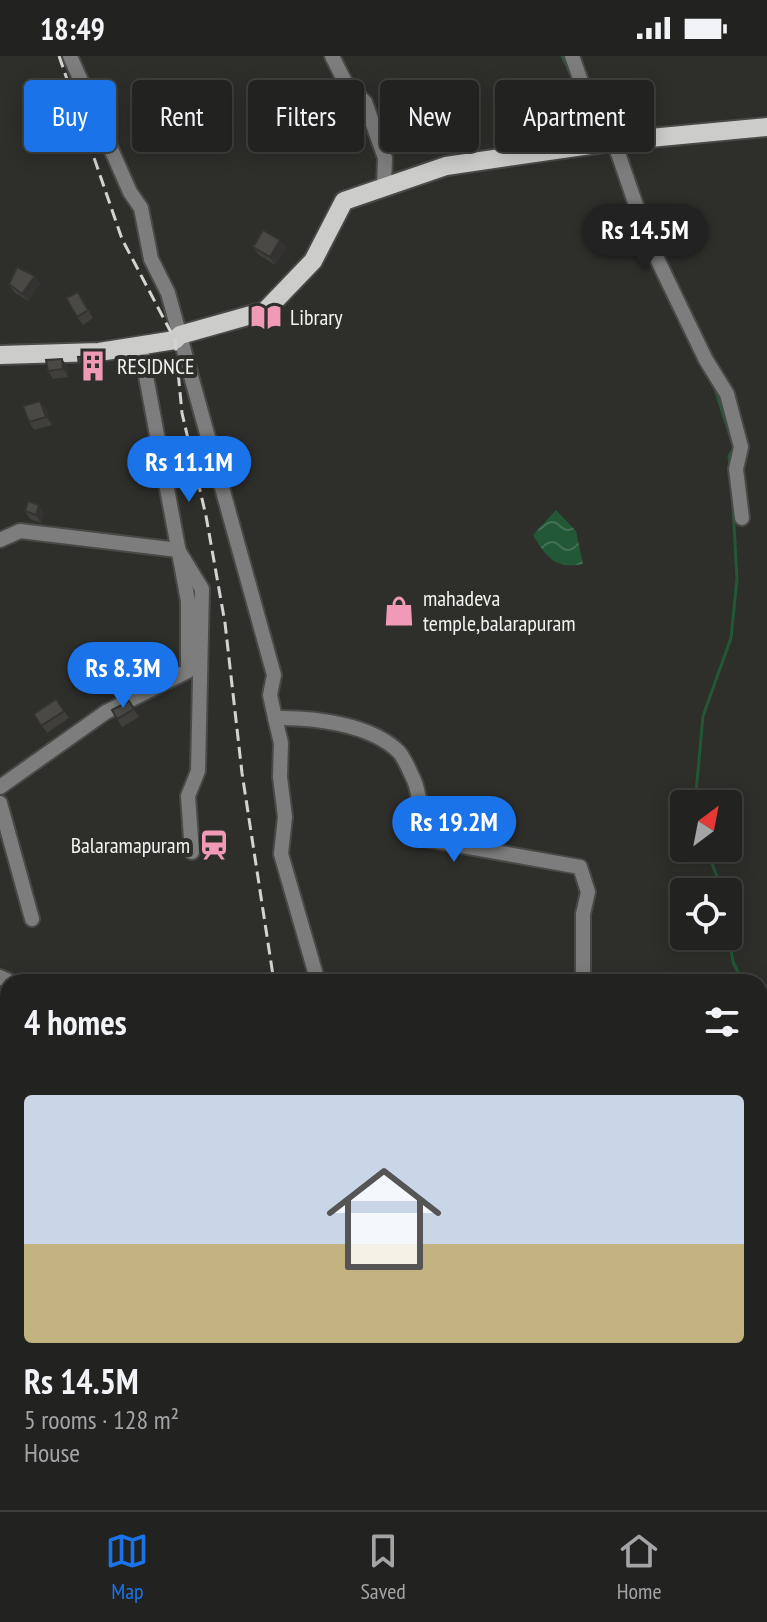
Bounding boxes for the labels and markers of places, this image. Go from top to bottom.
pin: Rs 14.5M [562,204,728,272]
library icon: Library [249,300,283,334]
place label: Library [290,303,343,331]
building icon: RESIDNCE [76,349,110,383]
place label: RESIDNCE [117,352,194,380]
pin: Rs 11.1M [106,436,272,504]
place label: mahadeva temple,balarapuram [423,584,576,637]
shop icon: mahadeva temple,balarapuram [382,594,416,628]
pin: Rs 8.3M [49,642,197,710]
pin: Rs 19.2M [371,796,537,864]
station icon: Balaramapuram [197,828,231,862]
place label: Balaramapuram [71,831,190,859]

